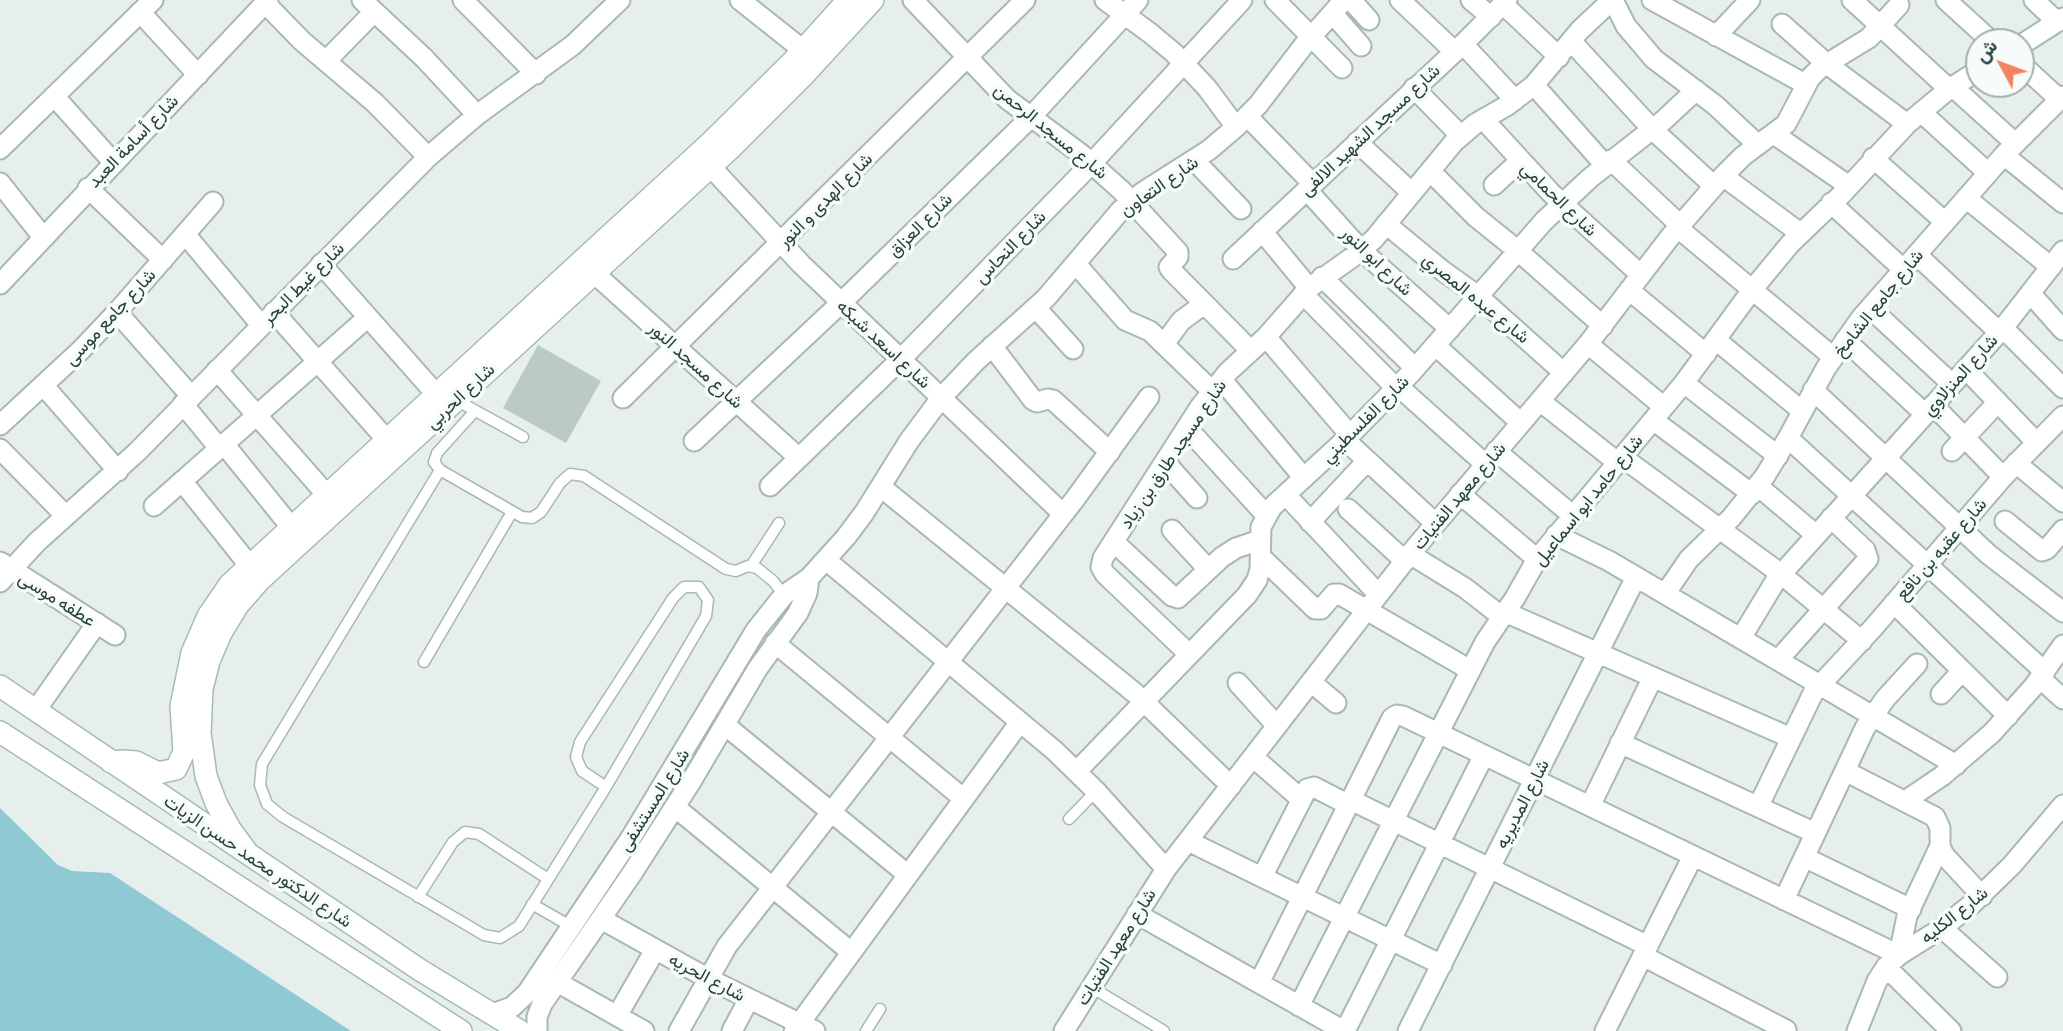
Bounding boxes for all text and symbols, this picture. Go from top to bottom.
north arrow [1965,28,2035,98]
text: ش [1969,34,2001,66]
street label: شارع مسجد الشهيد الالفى [1296,60,1444,200]
street label: شارع مسجد الرحمن [990,78,1112,184]
street label: شارع أسامة العبد [83,90,183,192]
street label: شارع الهدى و النور [773,148,877,252]
street label: شارع التعاون [1116,151,1202,221]
street label: شارع الحمامي [1516,157,1602,241]
street label: شارع العزاق [883,188,957,262]
street label: شارع النحاس [970,206,1050,288]
street label: شارع ابو النور [1337,222,1417,300]
street label: شارع غيط البحر [257,237,349,329]
street label: شارع جامع الشامخ [1828,245,1928,361]
street label: شارع عبده المصري [1418,248,1534,348]
street label: شارع جامع موسى [60,264,160,370]
street label: شارع اسعد شبكه [833,295,935,393]
street label: شارع مسجد النور [644,317,748,413]
street label: شارع المنزلاوي [1918,330,2002,420]
street label: شارع الحربي [421,359,499,433]
street label: شارع الفلسطيني [1317,371,1413,467]
street label: شارع مسجد طارق بن زياد [1115,375,1231,533]
street label: شارع حامد ابو اسماعيل [1528,430,1648,570]
street label: شارع معهد الفتيات [1408,438,1510,554]
street label: شارع عقبه بن نافع [1891,494,1991,604]
street label: عطفه موسى [14,567,100,631]
street label: شارع المستشفى [614,745,694,855]
street label: شارع المديريه [1490,756,1554,852]
street label: شارع الدكتور محمد حسن الزيات [160,790,356,932]
street label: شارع الكليه [1916,882,1992,948]
street label: شارع معهد الفتيات [1071,885,1161,1009]
street label: شارع الحريه [665,948,749,1006]

